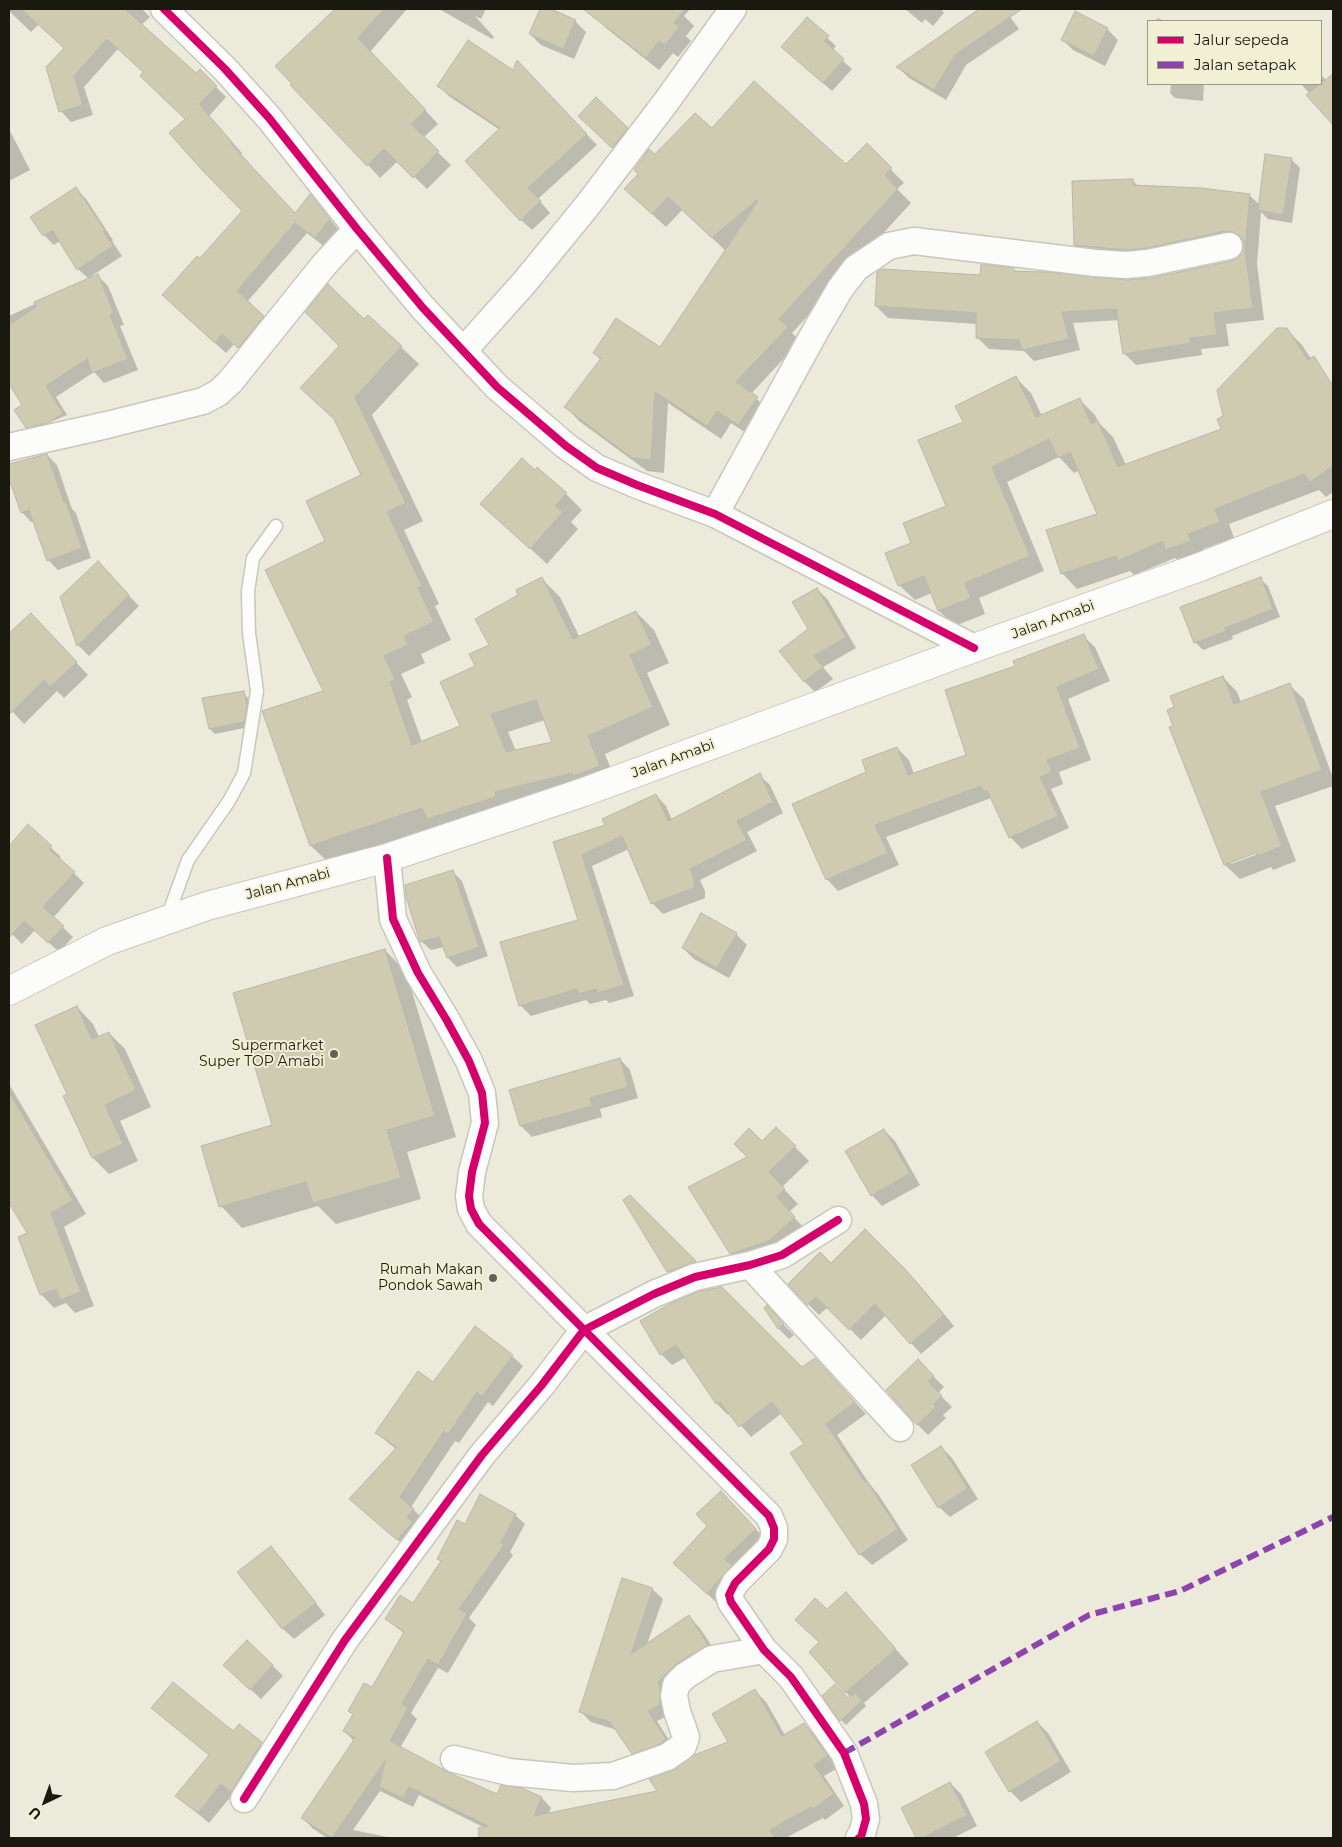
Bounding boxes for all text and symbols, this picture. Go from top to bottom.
legend [1147,20,1322,85]
text: Jalur sepeda [1194,30,1289,49]
text: Jalan setapak [1194,55,1296,74]
street label: Jalan Amabi [1009,597,1097,643]
street label: Jalan Amabi [629,736,717,782]
street label: Jalan Amabi [244,865,332,903]
place label: Supermarket Super TOP Amabi [199,1038,324,1070]
marker: Supermarket Super TOP Amabi [328,1048,340,1060]
place label: Rumah Makan Pondok Sawah [378,1262,483,1294]
marker: Rumah Makan Pondok Sawah [487,1272,499,1284]
north arrow [20,1777,70,1827]
text: U [25,1803,45,1824]

